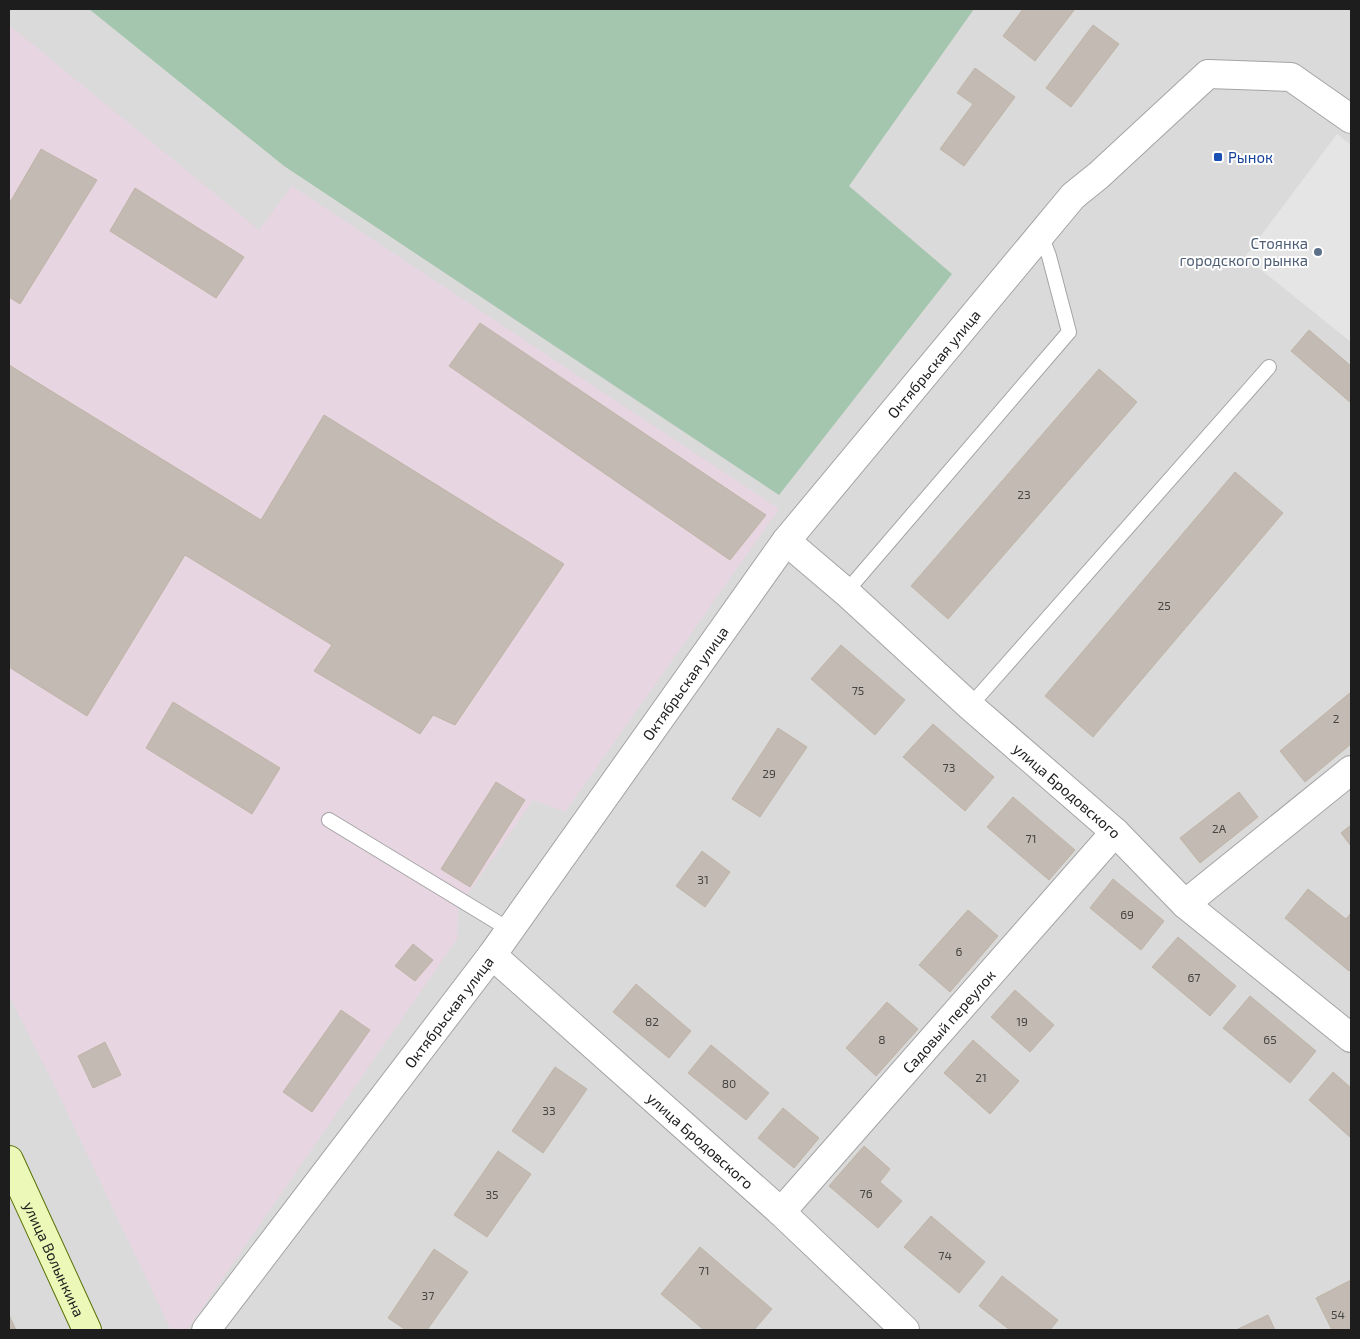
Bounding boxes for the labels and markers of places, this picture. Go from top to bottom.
place label: Рынок [1228,148,1273,166]
marker: Рынок [1212,151,1224,163]
place label: Cтоянка городского рынка [1180,234,1308,269]
marker: Cтоянка городского рынка [1312,246,1324,258]

